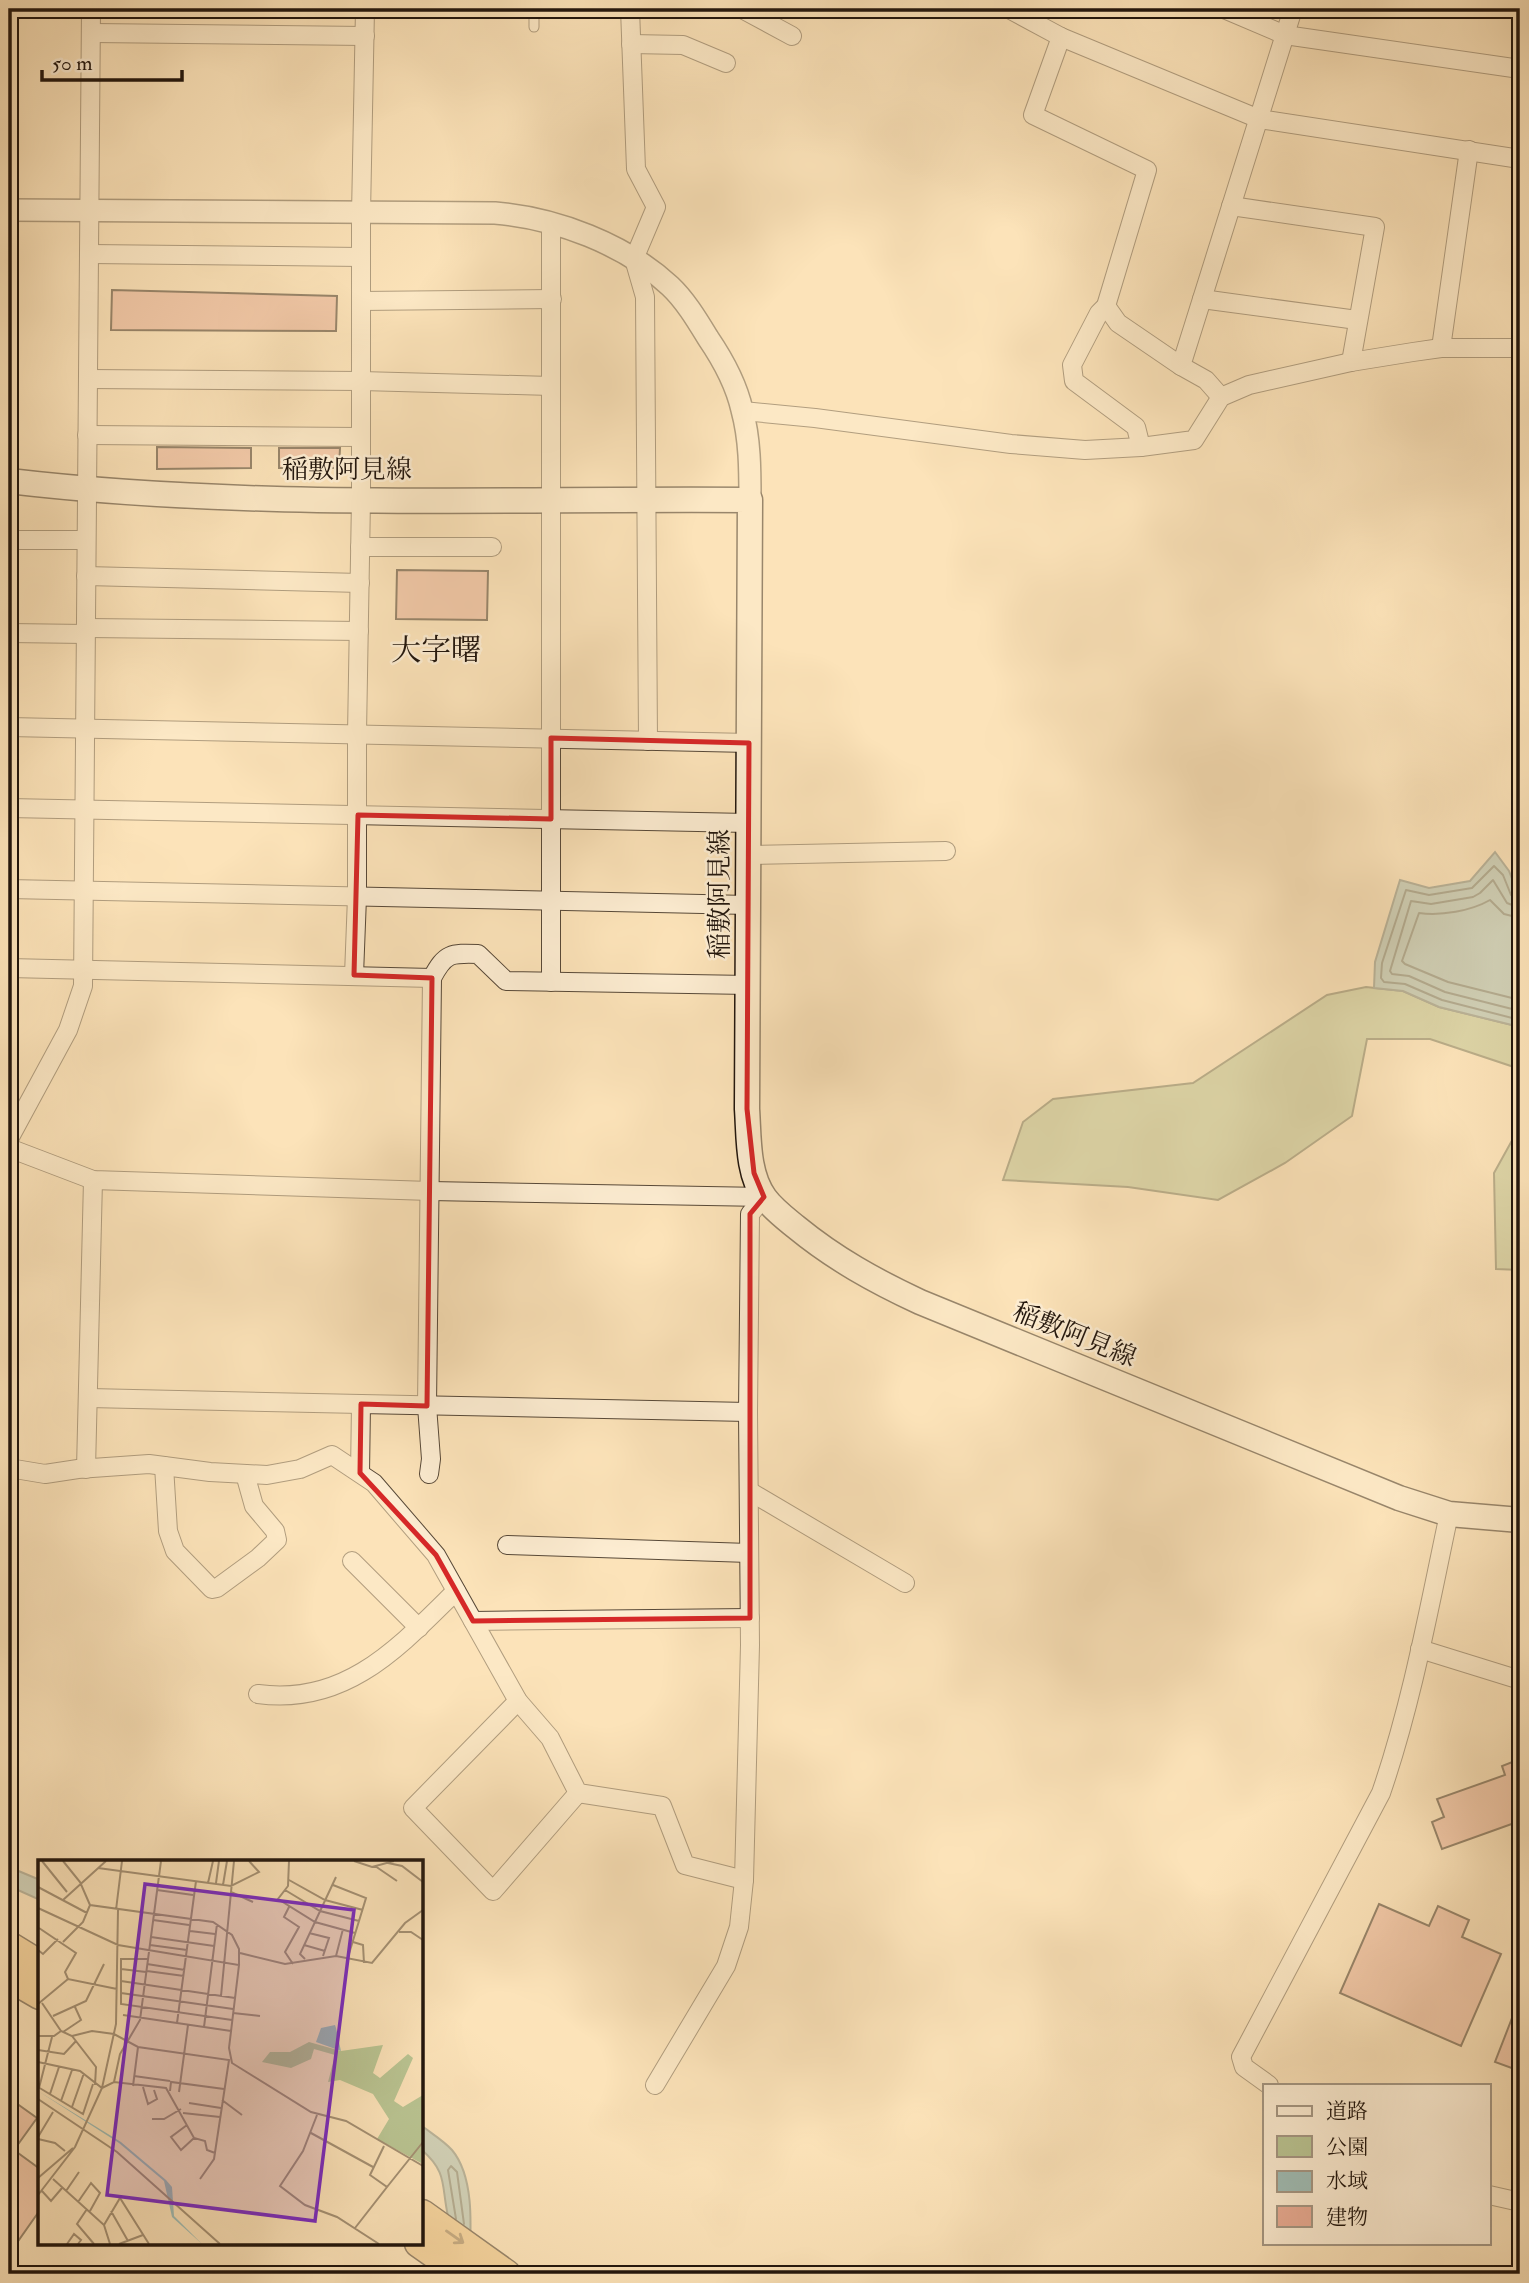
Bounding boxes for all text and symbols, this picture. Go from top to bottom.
scale bar [42,38,182,82]
text: 50 m [52,50,93,77]
street label: 稲敷阿見線 [282,454,412,486]
district label: 大字曙 [391,632,481,669]
street label: 稲敷阿見線 [704,829,736,959]
street label: 稲敷阿見線 [1008,1296,1141,1374]
inset map [38,1860,424,2244]
legend [1263,2084,1490,2244]
text: 道路 [1326,2098,1368,2125]
text: 公園 [1326,2134,1368,2161]
text: 水域 [1326,2168,1368,2195]
text: 建物 [1326,2204,1368,2231]
one-way arrow [445,2230,464,2245]

